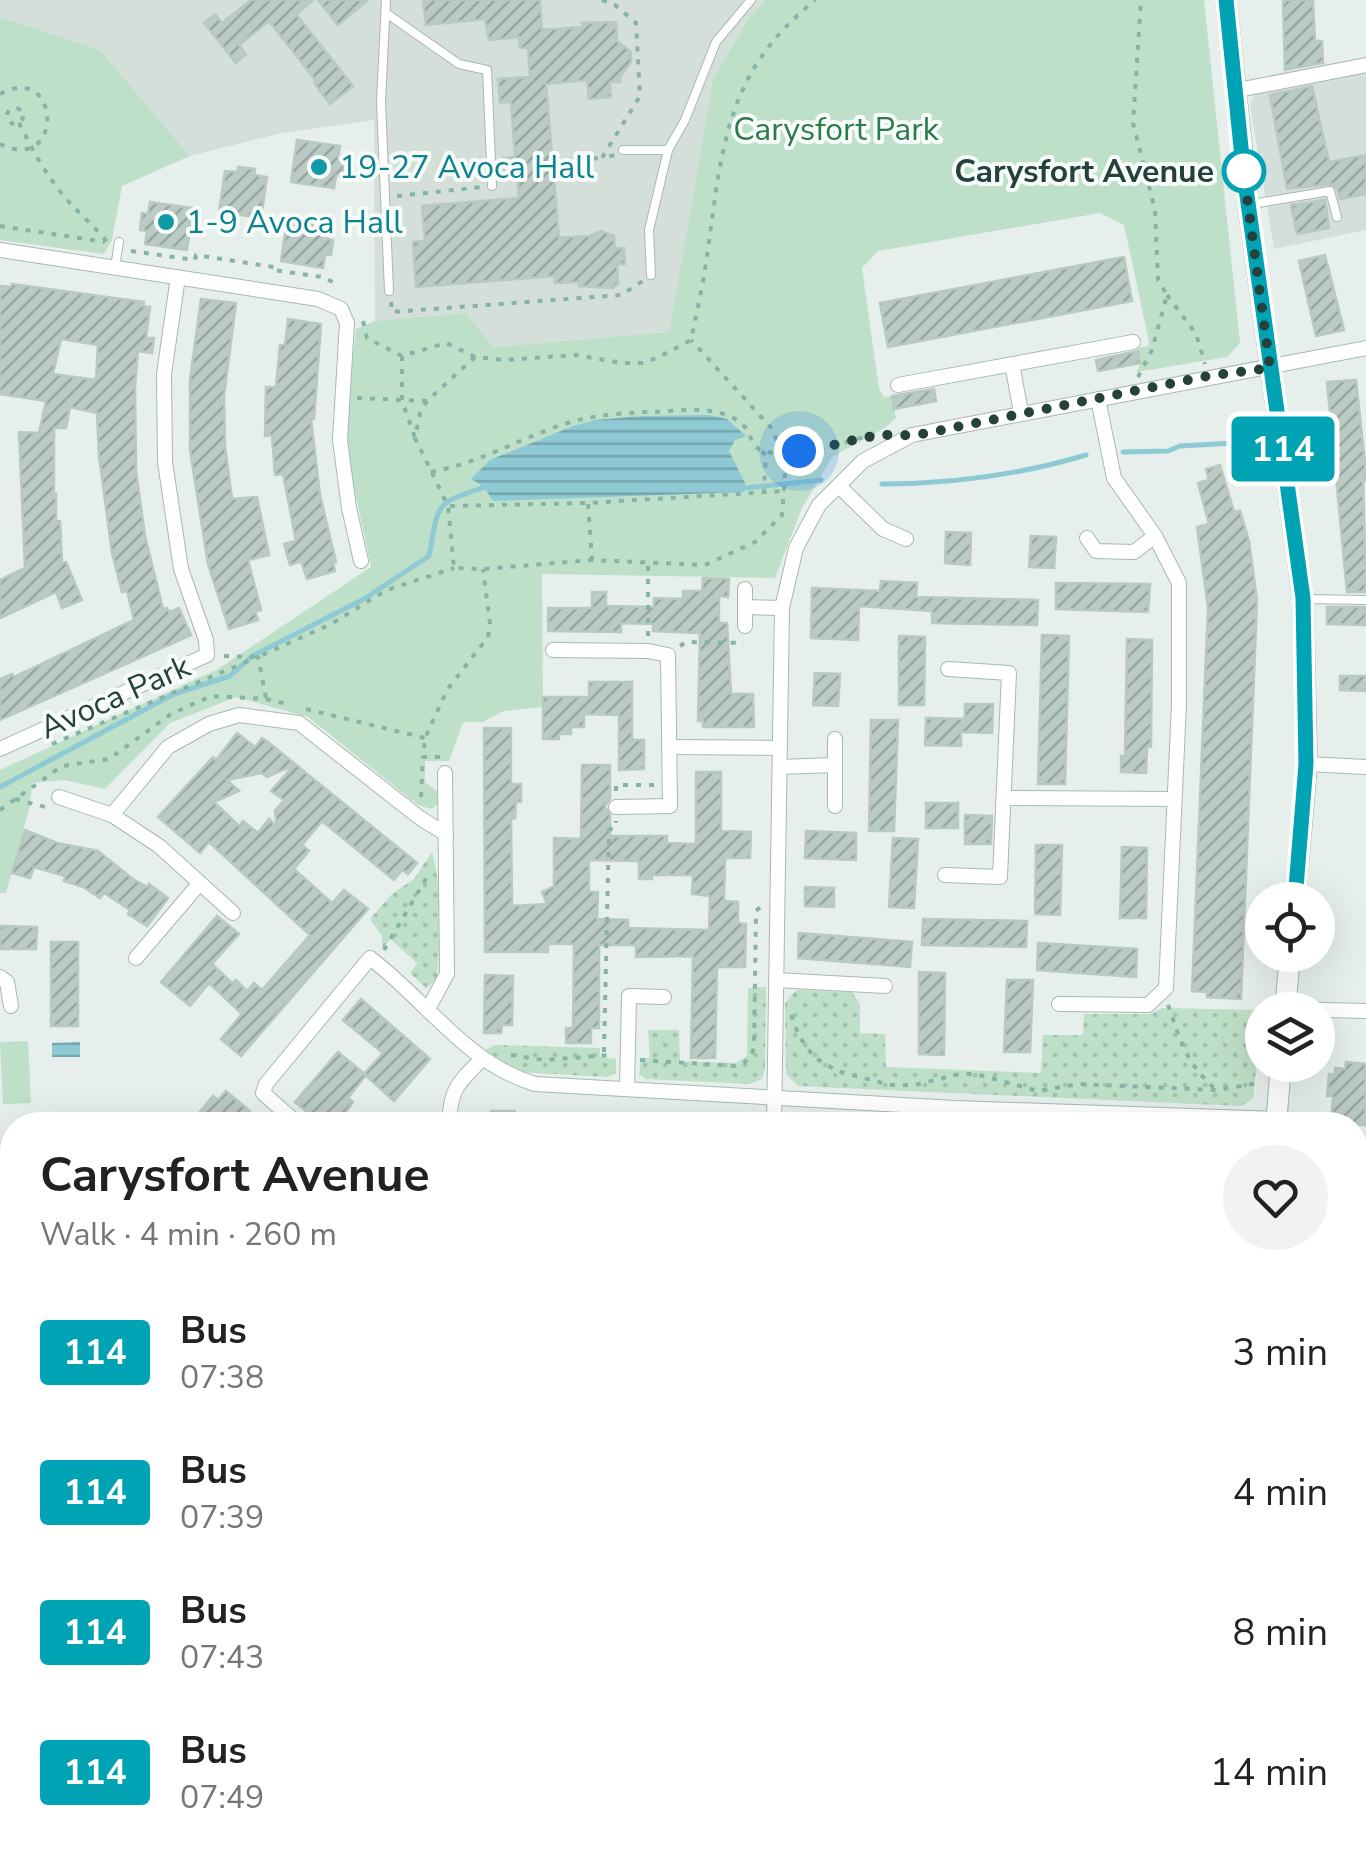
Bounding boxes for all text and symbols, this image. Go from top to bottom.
park label: Carysfort Park [733,108,940,151]
place label: 19-27 Avoca Hall [339,146,595,189]
place label: Carysfort Avenue [954,150,1214,193]
marker: Carysfort Avenue [1223,150,1265,192]
marker: 19-27 Avoca Hall [308,156,330,178]
place label: 1-9 Avoca Hall [186,201,403,244]
marker: 1-9 Avoca Hall [155,211,177,233]
line badge: 114 [1226,416,1340,482]
your location [774,426,824,476]
text: 114 [1251,426,1315,473]
street label: Avoca Park [33,644,198,749]
map controls [1245,882,1335,1082]
button: locate [1245,882,1335,972]
button: layers [1245,992,1335,1082]
text: Carysfort Avenue [40,1142,430,1208]
button: heart [1223,1145,1328,1250]
text: Walk · 4 min · 260 m [40,1213,337,1256]
text: Bus [180,1305,247,1356]
text: 3 min [1233,1327,1328,1378]
text: 114 [63,1329,127,1376]
text: 07:38 [180,1356,264,1399]
text: Bus [180,1445,247,1496]
text: 4 min [1233,1467,1328,1518]
text: 114 [63,1469,127,1516]
text: 07:39 [180,1496,264,1539]
text: Bus [180,1585,247,1636]
text: 8 min [1233,1607,1328,1658]
text: 114 [63,1609,127,1656]
text: 07:43 [180,1636,264,1679]
text: Bus [180,1725,247,1776]
text: 14 min [1210,1747,1328,1798]
text: 114 [63,1749,127,1796]
text: 07:49 [180,1776,264,1819]

